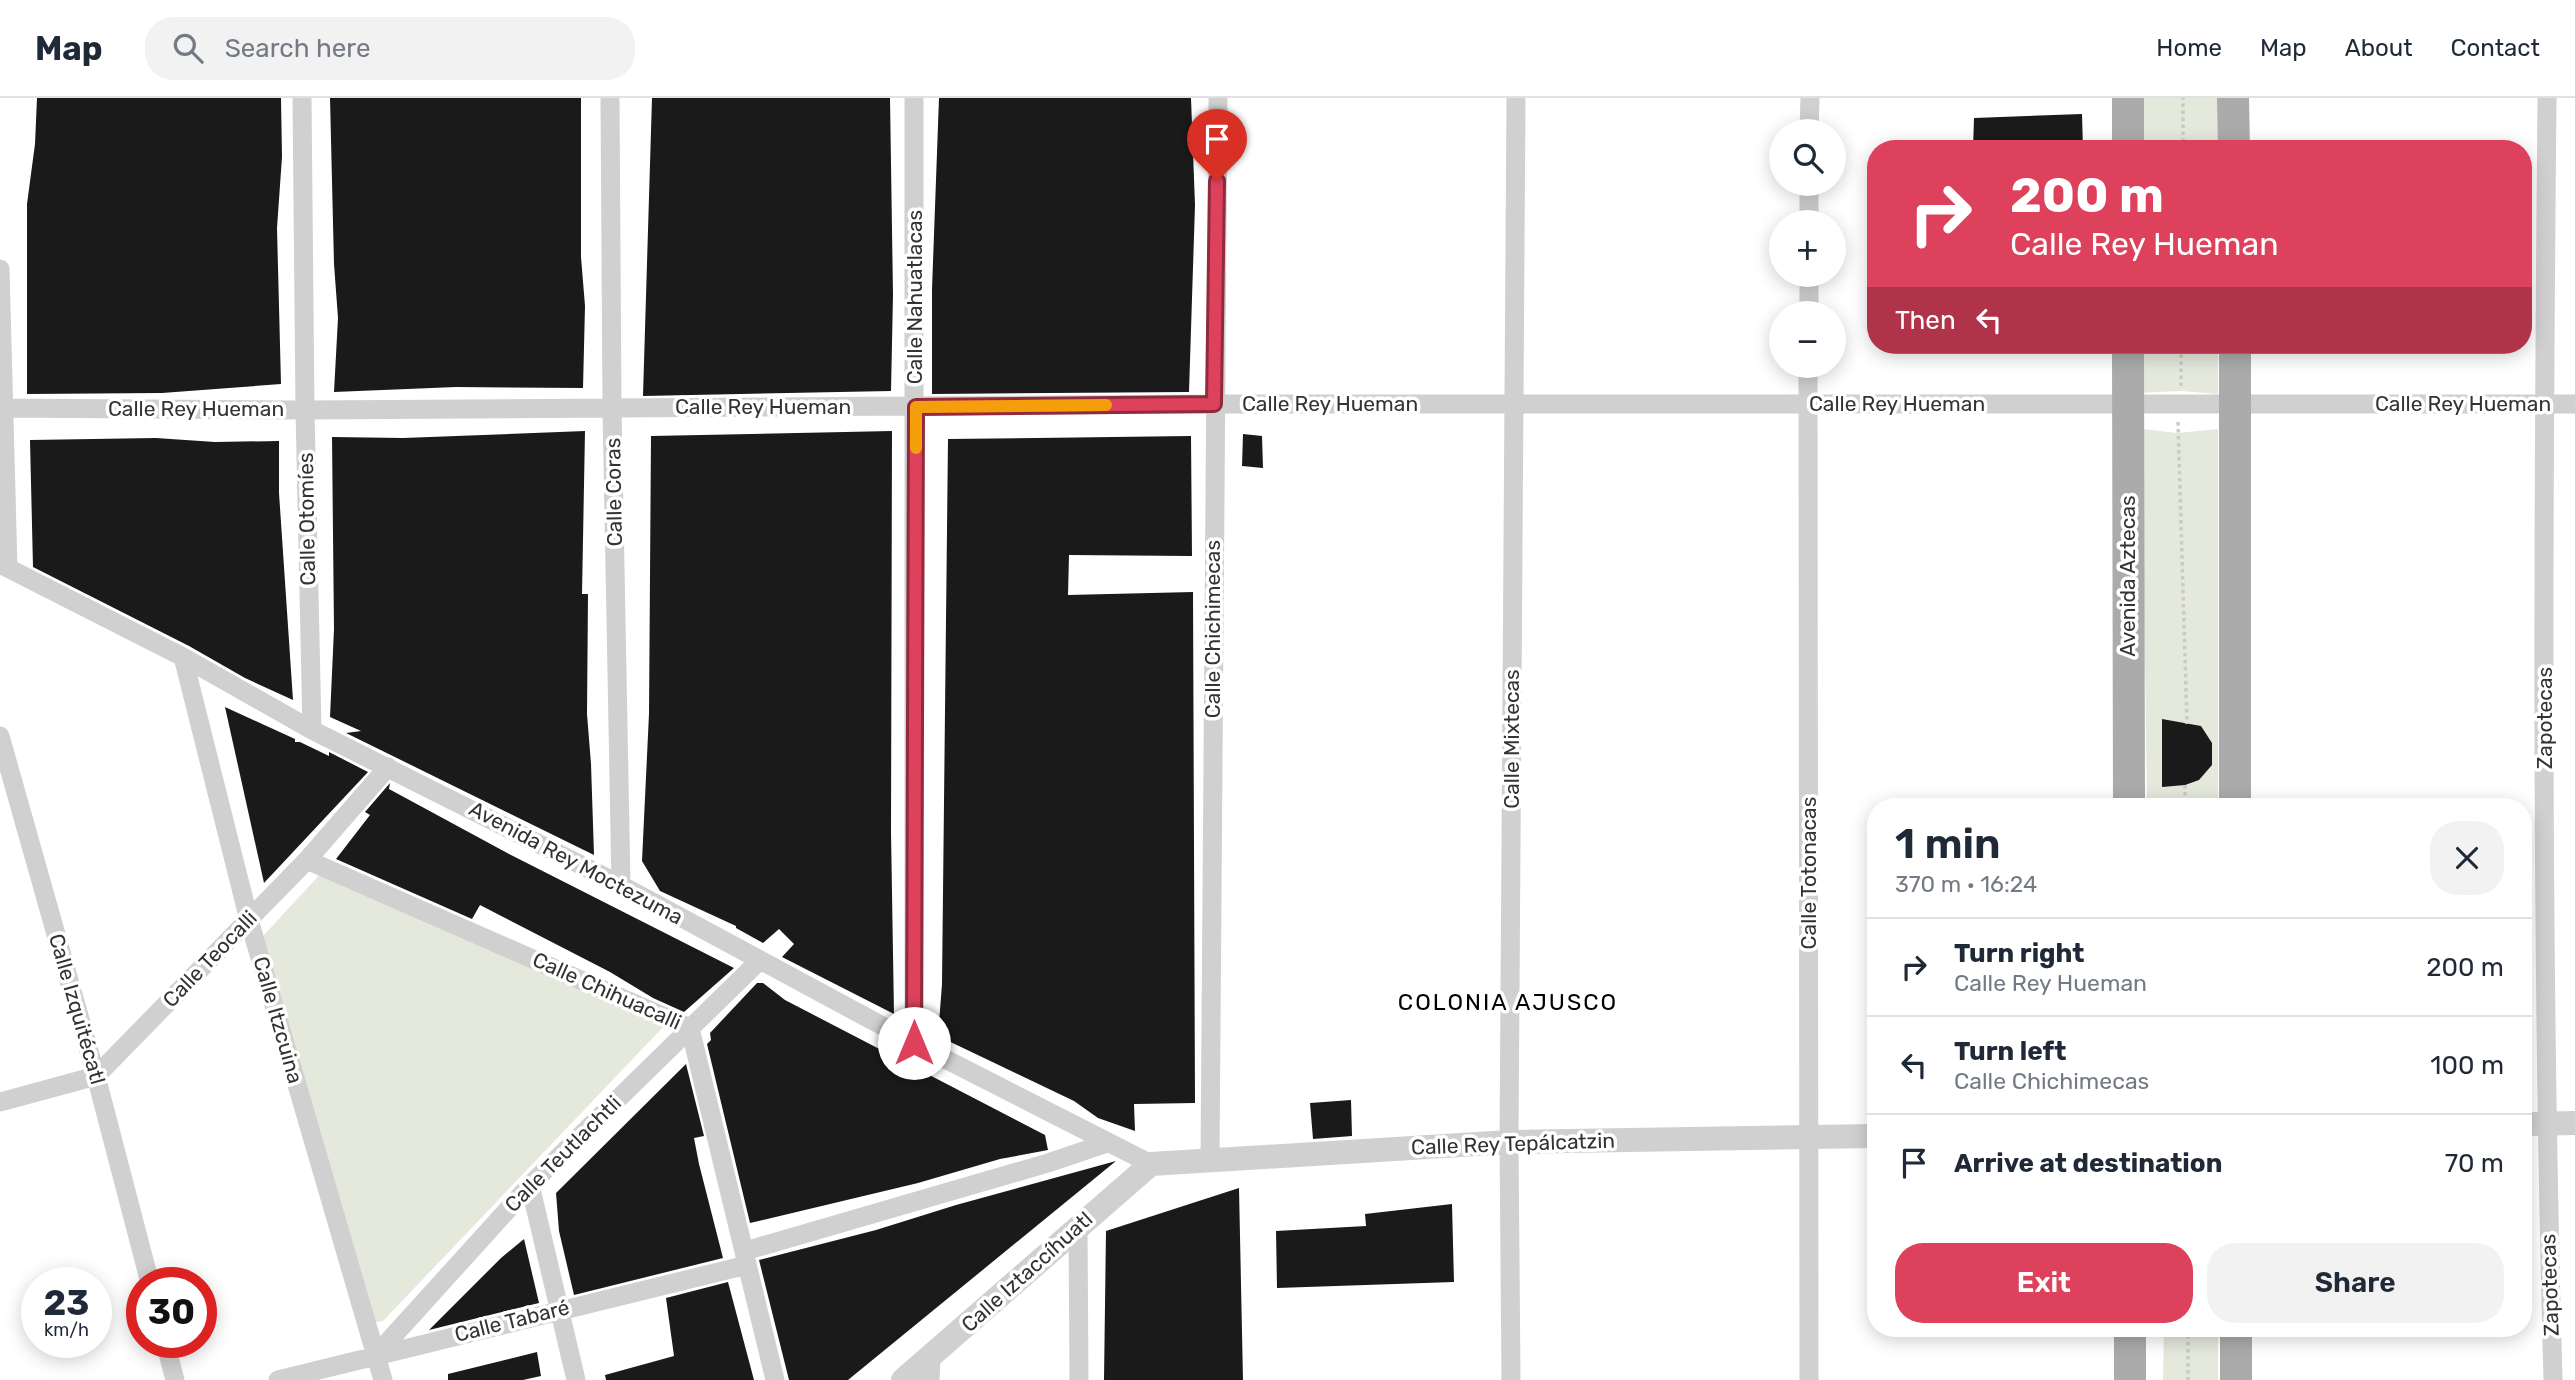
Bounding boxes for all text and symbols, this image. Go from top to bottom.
search box [145,17,635,80]
text: Map [35,29,103,68]
icon: search [169,29,207,67]
text: Search here [225,33,370,64]
text: Home [2156,34,2222,62]
text: Map [2260,34,2307,62]
text: About [2345,34,2413,62]
text: Contact [2451,34,2540,62]
pin [1187,109,1247,181]
map controls [1769,119,1846,378]
button: search [1769,119,1846,196]
icon: arrive [1198,120,1236,158]
text: 200 m [2010,166,2164,224]
icon: right [1895,168,1986,259]
street label: Calle Nahuatlacas [902,210,927,384]
button: + [1769,210,1846,287]
text: Calle Rey Hueman [2010,225,2279,263]
button: − [1769,301,1846,378]
icon: left [1970,301,2008,339]
text: Then [1895,305,1956,336]
street label: Calle Rey Hueman [1242,391,1418,416]
street label: Calle Rey Hueman [1809,391,1985,416]
street label: Calle Rey Hueman [2375,391,2551,416]
street label: Calle Rey Hueman [675,394,851,419]
street label: Calle Rey Hueman [108,396,284,421]
street label: Calle Coras [600,437,627,547]
street label: Calle Otomíes [293,452,320,586]
street label: Avenida Aztecas [2115,495,2140,657]
street label: Calle Chichimecas [1200,540,1225,718]
street label: Zapotecas [2532,667,2557,769]
street label: Calle Mixtecas [1499,669,1524,809]
street label: Avenida Rey Moctezuma [465,796,687,930]
street label: Calle Totonacas [1796,797,1821,949]
text: 1 min [1895,819,2001,869]
button: close [2430,821,2504,895]
text: 370 m · 16:24 [1895,870,2037,898]
street label: Calle Teocalli [157,905,262,1012]
street label: Calle Izquitécatl [44,931,111,1087]
text: Turn right [1954,938,2084,969]
street label: Calle Chihuacalli [529,947,685,1035]
icon: right [1895,948,1933,986]
text: 200 m [2426,952,2504,983]
street label: Calle Itzcuina [248,954,309,1086]
text: Calle Rey Hueman [1954,969,2147,997]
district label: COLONIA AJUSCO [1398,988,1618,1016]
position arrow [877,1006,951,1080]
text: Turn left [1954,1036,2066,1067]
icon: left [1895,1046,1933,1084]
text: 100 m [2430,1050,2504,1081]
text: Calle Chichimecas [1954,1067,2149,1095]
street label: Calle Teutlachtli [499,1090,626,1217]
street label: Calle Rey Tepálcatzin [1410,1127,1615,1160]
icon: arrive [1895,1144,1933,1182]
text: Arrive at destination [1954,1148,2222,1179]
text: 70 m [2445,1148,2504,1179]
street label: Calle Iztaccíhuatl [956,1206,1097,1337]
street label: Zapotecas [2535,1233,2564,1337]
button: Exit [1895,1243,2193,1323]
button: Share [2207,1243,2504,1323]
speed limit sign: 30 [126,1267,217,1358]
text: 23 [44,1282,89,1324]
street label: Calle Tabaré [452,1294,572,1347]
text: km/h [44,1319,89,1341]

